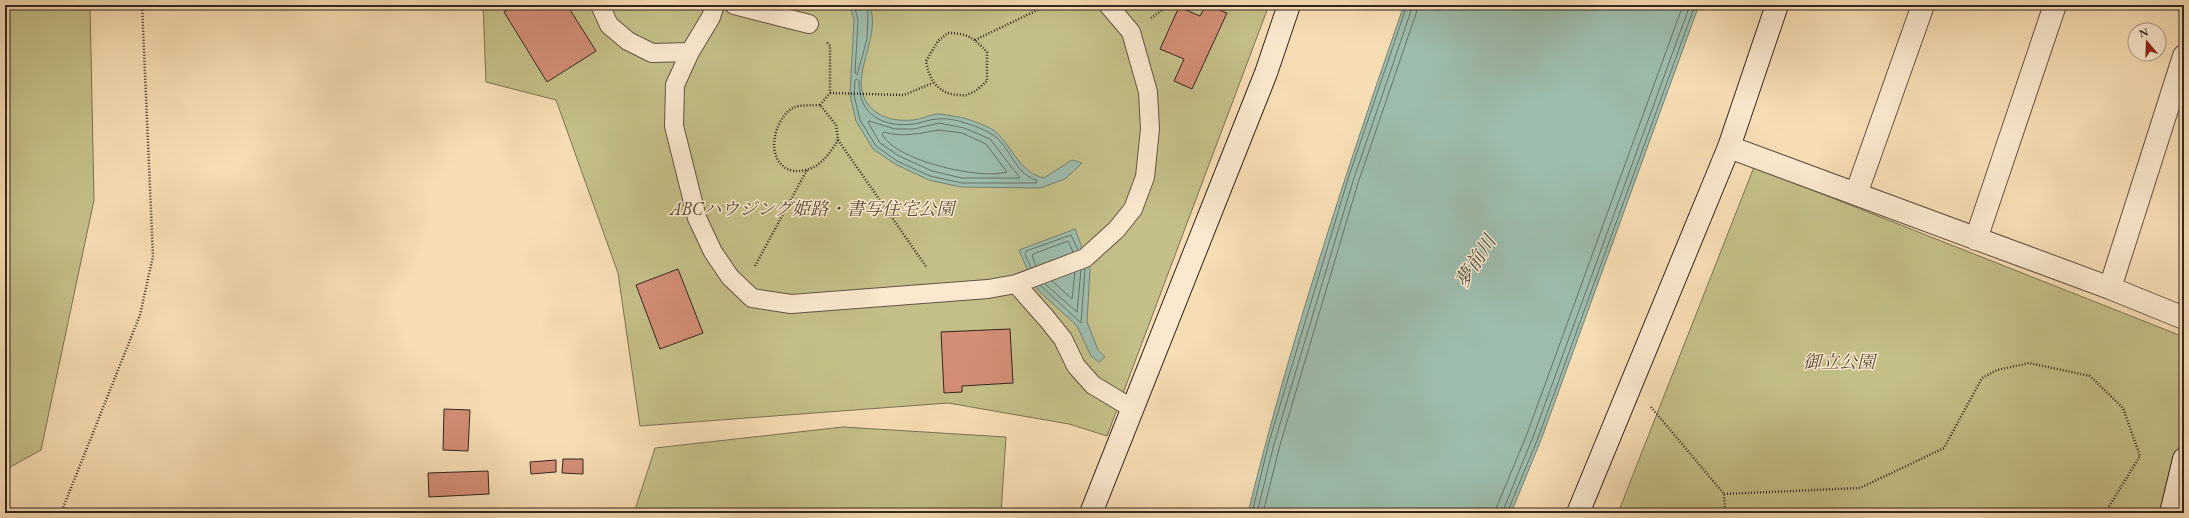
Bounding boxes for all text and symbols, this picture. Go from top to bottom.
north arrow [2127,22,2167,62]
text: N [2137,24,2150,41]
park label: ABCハウジング姫路・書写住宅公園 [668,197,957,220]
water label: 夢前川 [1449,229,1503,292]
park label: 御立公園 [1803,350,1878,373]

